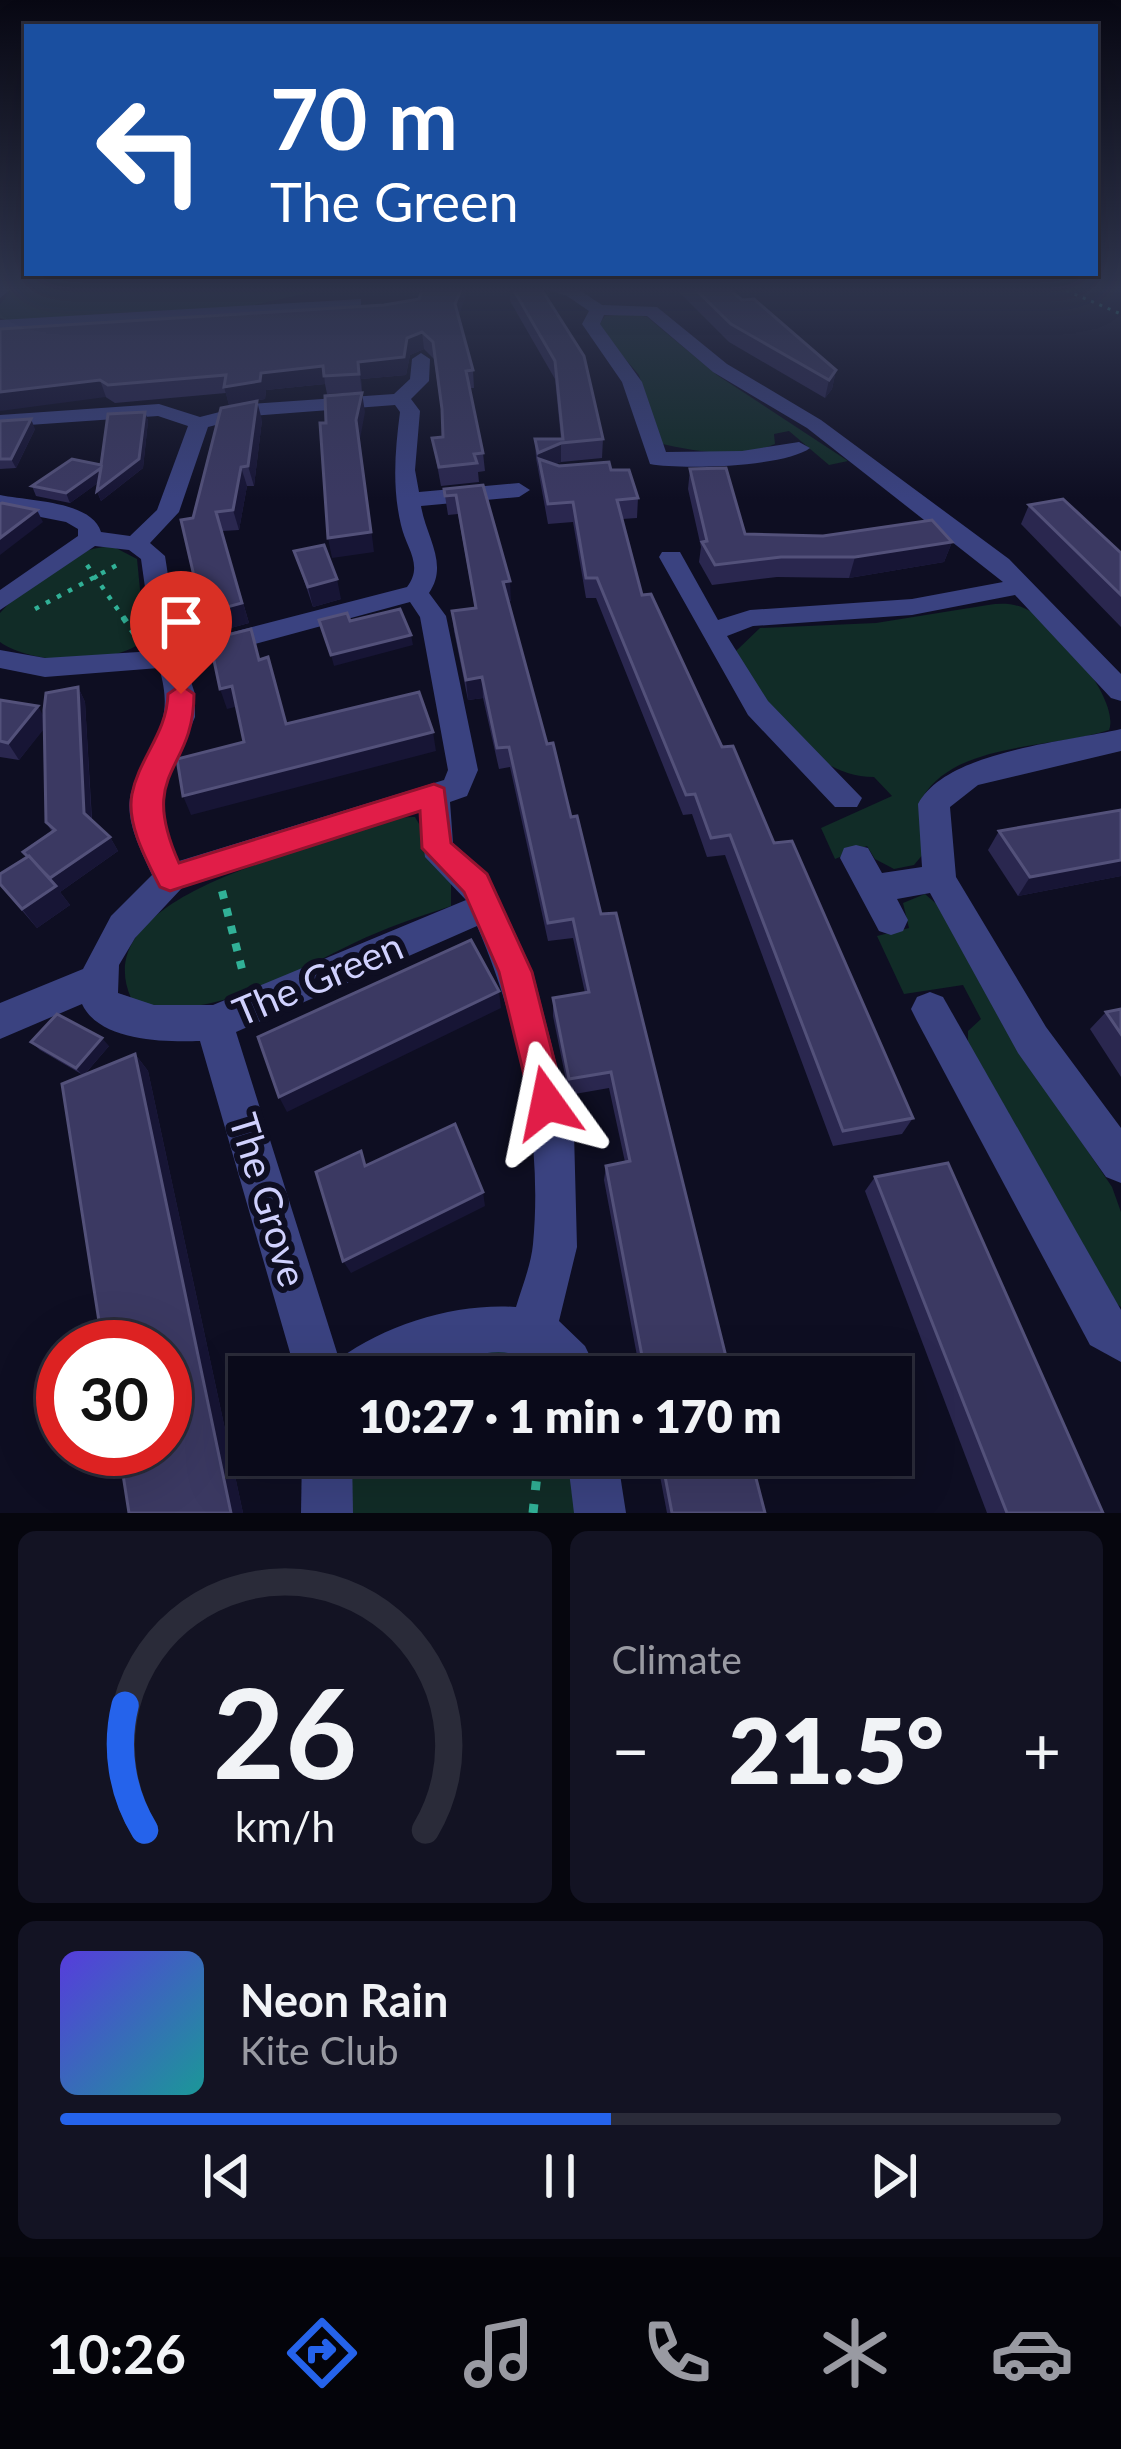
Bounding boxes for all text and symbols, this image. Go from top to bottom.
text: 70 m [270,67,458,168]
icon: left [72,72,228,228]
text: The Green [270,169,519,234]
pin [130,571,232,694]
icon: arrive [148,589,214,655]
street label: The Green [226,922,409,1034]
position arrow [484,1040,610,1166]
street label: The Grove [221,1108,317,1292]
speed limit sign: 30 [36,1320,192,1476]
text: 10:27 · 1 min · 170 m [358,1389,782,1443]
text: Climate [612,1636,742,1682]
text: 26 [212,1656,357,1806]
text: 21.5° [728,1695,944,1803]
text: − [612,1710,650,1789]
text: + [1023,1710,1061,1789]
text: km/h [235,1800,335,1851]
text: Neon Rain [240,1973,448,2027]
text: Kite Club [240,2027,399,2073]
icon: previous [194,2143,260,2209]
icon: pause [527,2143,593,2209]
icon: next [861,2143,927,2209]
icon: directions [280,2311,364,2395]
icon: music [457,2311,541,2395]
icon: phone [635,2311,719,2395]
icon: climate [813,2311,897,2395]
icon: car [990,2311,1074,2395]
text: 10:26 [47,2321,186,2386]

